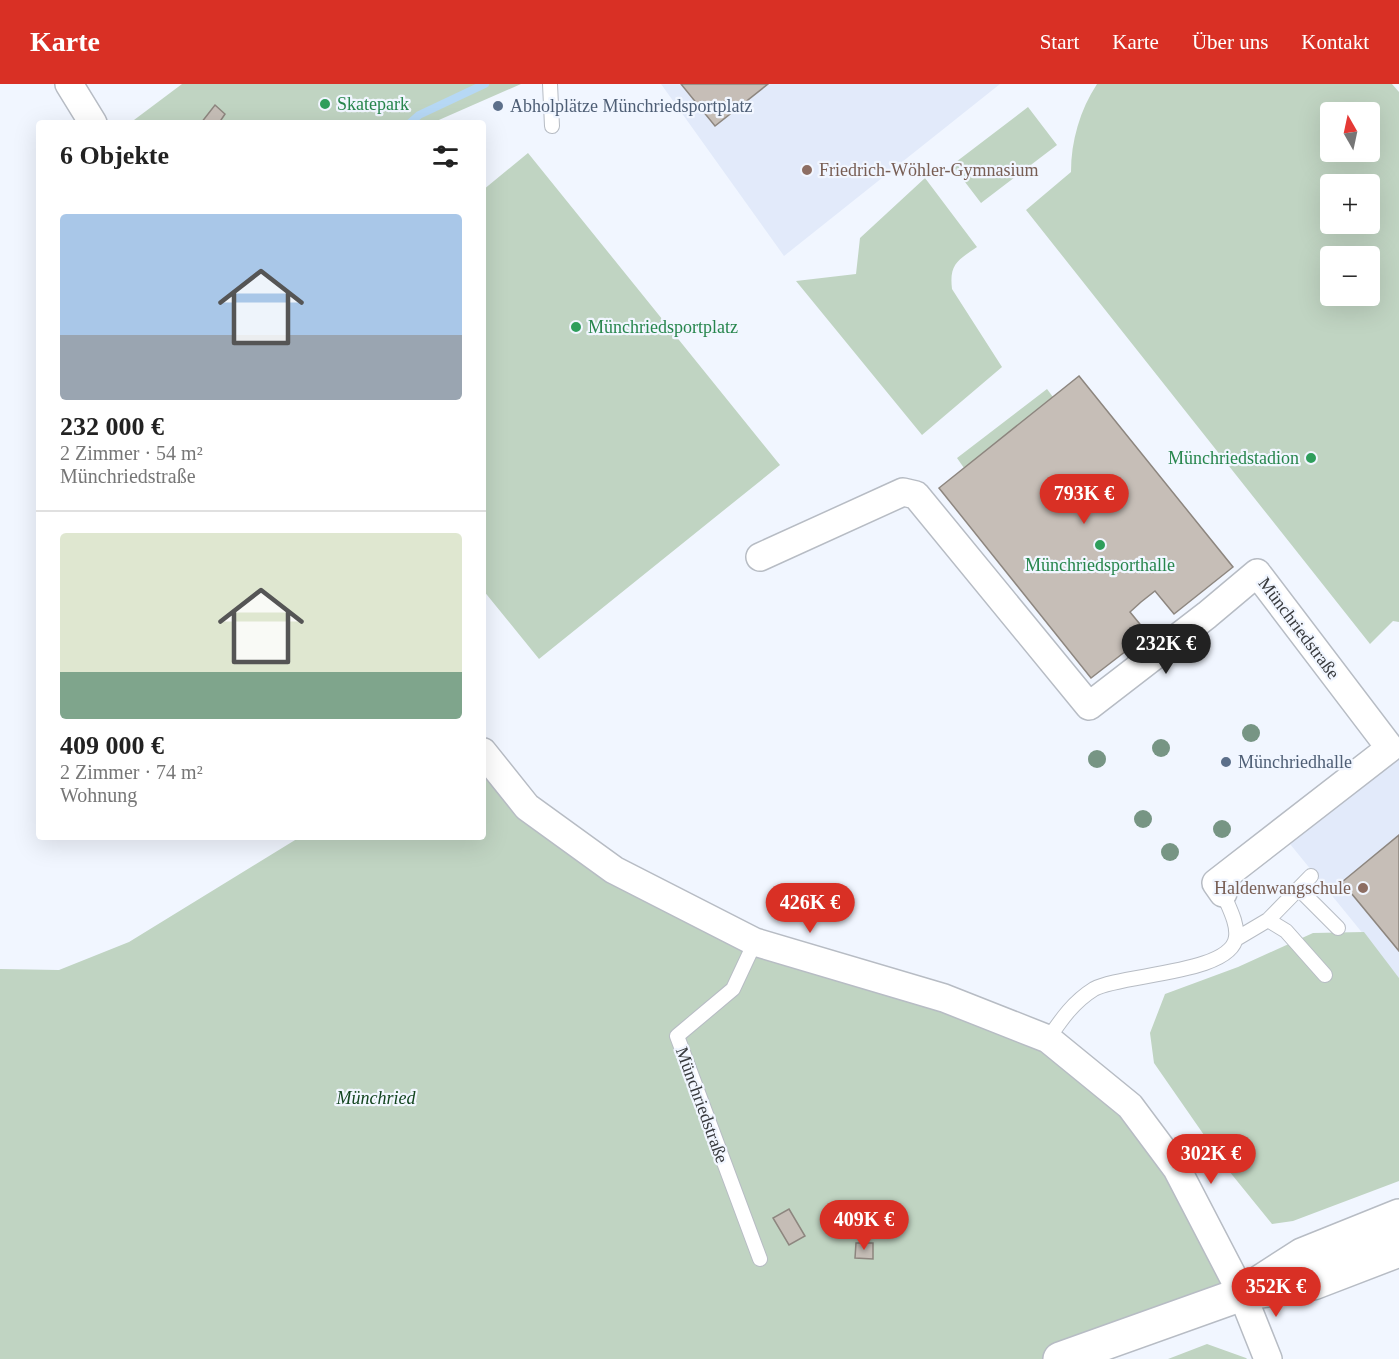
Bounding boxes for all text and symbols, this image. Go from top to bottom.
text: Karte [30,26,100,57]
text: Start [1040,30,1079,54]
text: Karte [1112,30,1159,54]
text: Über uns [1192,30,1268,54]
text: Kontakt [1301,30,1369,54]
place label: Skatepark [337,94,409,114]
place label: Abholplätze Münchriedsportplatz [510,96,752,116]
marker: Skatepark [318,97,332,111]
marker: Abholplätze Münchriedsportplatz [491,99,505,113]
north arrow [1320,102,1380,162]
map controls [1320,102,1380,306]
icon: filters [429,140,462,173]
text: 6 Objekte [60,141,169,170]
place label: Friedrich-Wöhler-Gymnasium [819,160,1039,180]
marker: Friedrich-Wöhler-Gymnasium [800,163,814,177]
button: + [1320,174,1380,234]
button: − [1320,246,1380,306]
icon: home [207,253,315,361]
place label: Münchriedsportplatz [588,317,738,337]
marker: Münchriedsportplatz [569,320,583,334]
text: 232 000 € [60,412,164,441]
text: 2 Zimmer · 54 m² [60,442,203,464]
place label: Münchriedstadion [1168,448,1299,468]
marker: Münchriedstadion [1304,451,1318,465]
text: Münchriedstraße [60,465,196,487]
pin: 793K € [1035,474,1133,525]
text: 793K € [1054,482,1114,504]
marker: Münchriedsporthalle [1093,538,1107,552]
place label: Münchriedsporthalle [1025,555,1175,575]
icon: home [207,572,315,680]
street label: Münchriedstraße [1254,573,1344,683]
pin: 232K € [1117,624,1215,675]
text: 232K € [1136,632,1196,654]
text: 409 000 € [60,731,164,760]
place label: Münchriedhalle [1238,752,1352,772]
marker: Münchriedhalle [1219,755,1233,769]
text: 2 Zimmer · 74 m² [60,761,203,783]
text: Wohnung [60,784,137,806]
place label: Haldenwangschule [1214,878,1351,898]
marker: Haldenwangschule [1356,881,1370,895]
pin: 426K € [761,883,859,934]
text: 426K € [780,891,840,913]
street label: Münchriedstraße [672,1044,732,1166]
park label: Münchried [336,1088,416,1108]
pin: 302K € [1162,1134,1260,1185]
text: 302K € [1181,1142,1241,1164]
pin: 409K € [815,1200,913,1251]
text: 409K € [834,1208,894,1230]
pin: 352K € [1227,1267,1325,1318]
text: 352K € [1246,1275,1306,1297]

